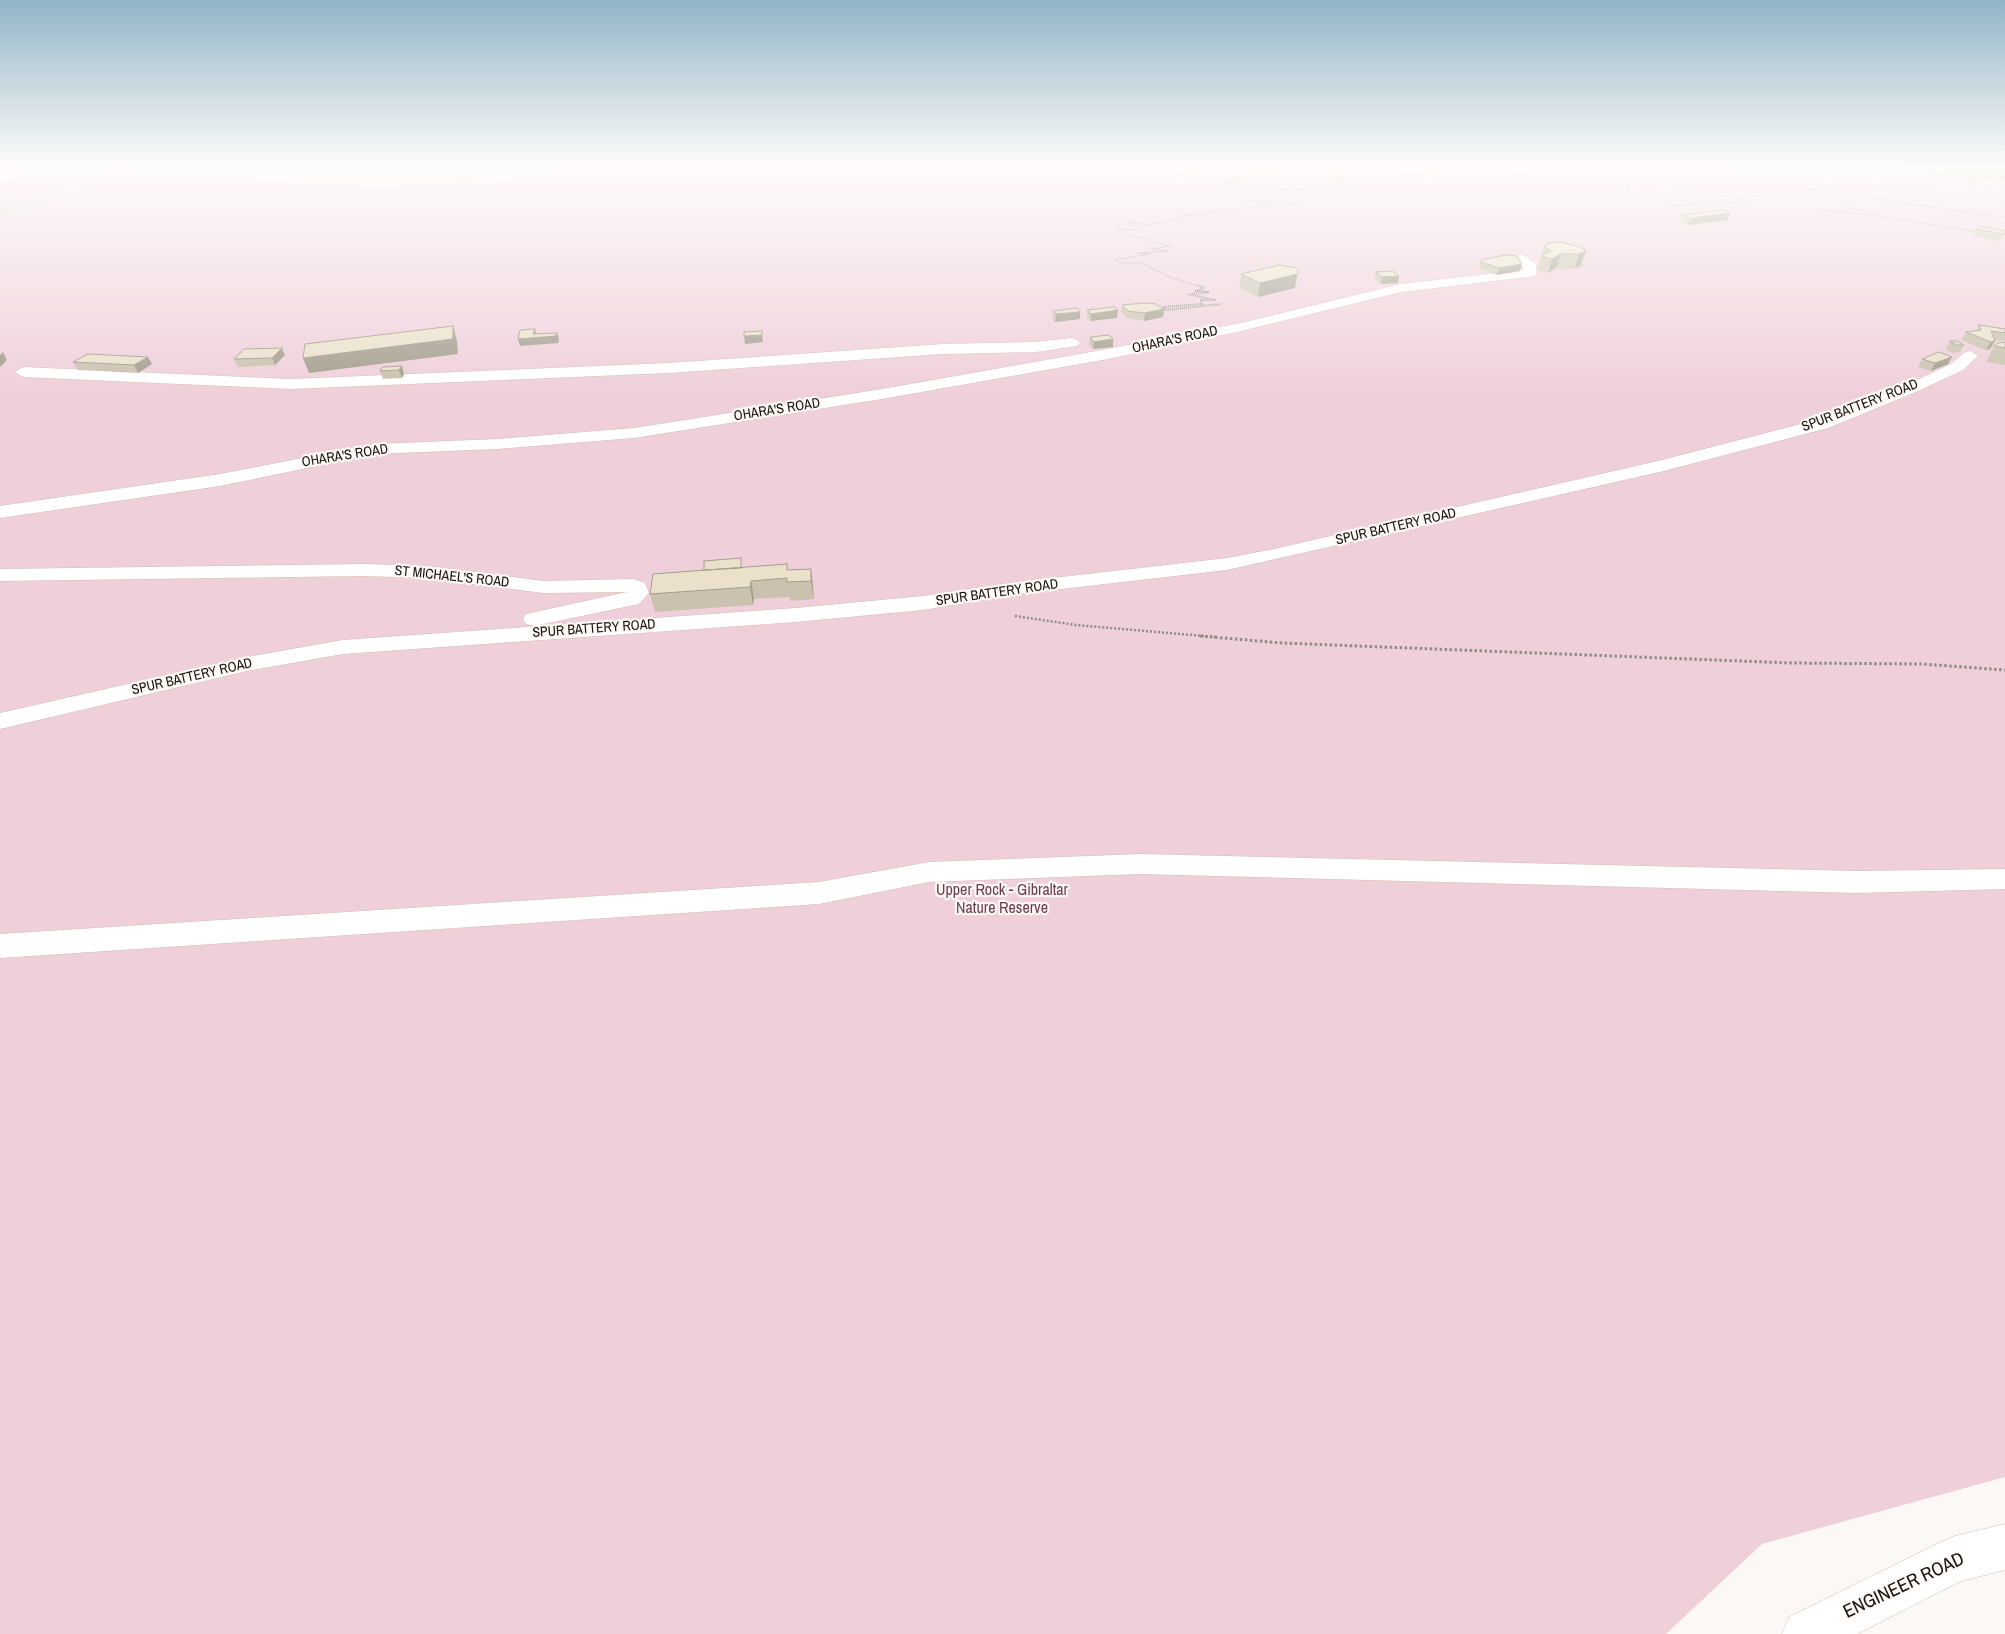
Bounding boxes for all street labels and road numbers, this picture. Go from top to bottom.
street label: OHARA'S ROAD [1131,323,1219,357]
street label: SPUR BATTERY ROAD [1799,376,1921,436]
street label: OHARA'S ROAD [733,395,821,425]
street label: OHARA'S ROAD [301,441,389,471]
street label: SPUR BATTERY ROAD [1334,505,1458,549]
street label: ST MICHAEL'S ROAD [394,563,510,591]
street label: SPUR BATTERY ROAD [935,576,1059,610]
street label: SPUR BATTERY ROAD [532,616,656,642]
street label: SPUR BATTERY ROAD [130,655,254,699]
street label: ENGINEER ROAD [1840,1548,1968,1624]

